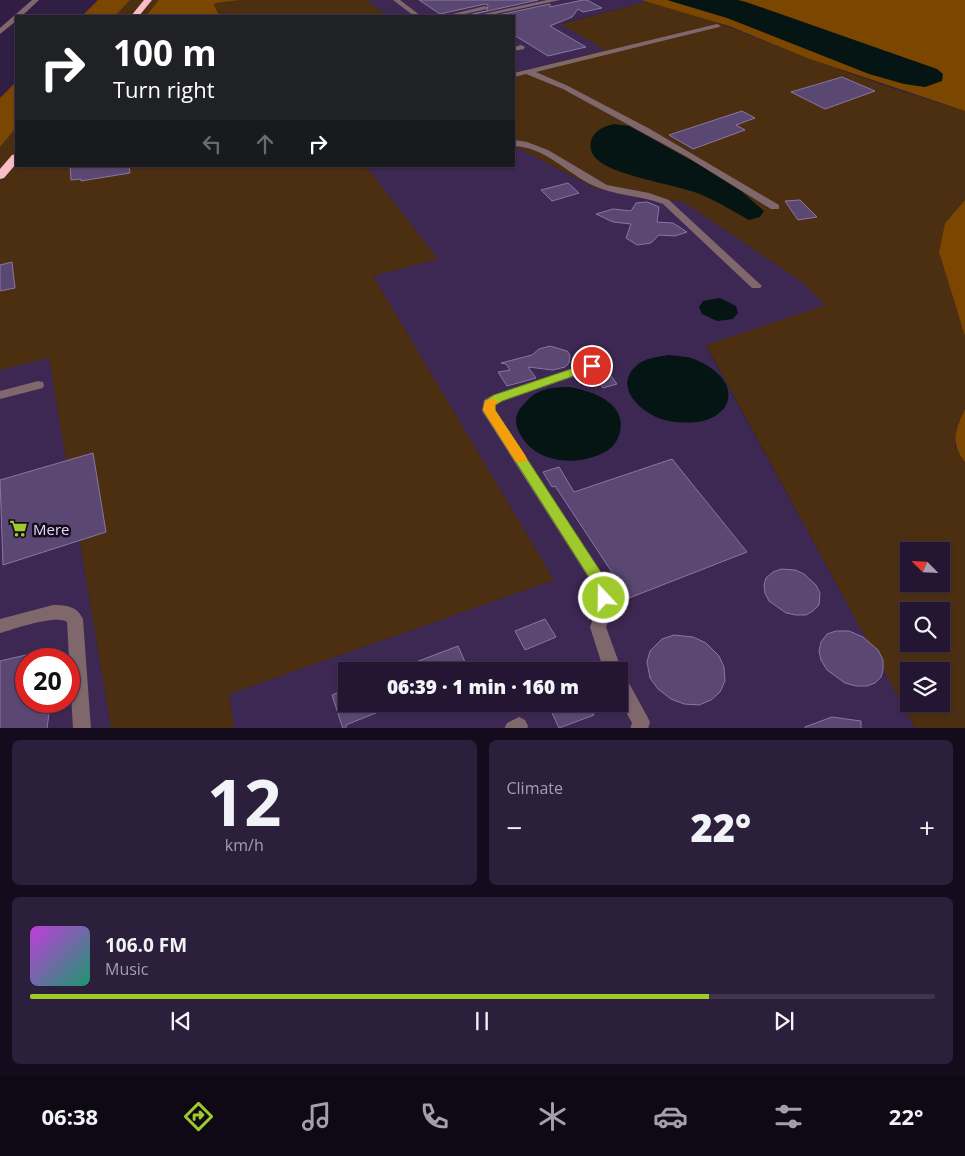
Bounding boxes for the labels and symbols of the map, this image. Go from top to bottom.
pin [571,345,613,387]
supermarket icon: Mere [9,519,29,539]
place label: Mere [33,519,69,539]
north arrow [900,542,950,592]
position arrow [577,571,629,623]
speed limit sign: 20 [15,648,80,713]

